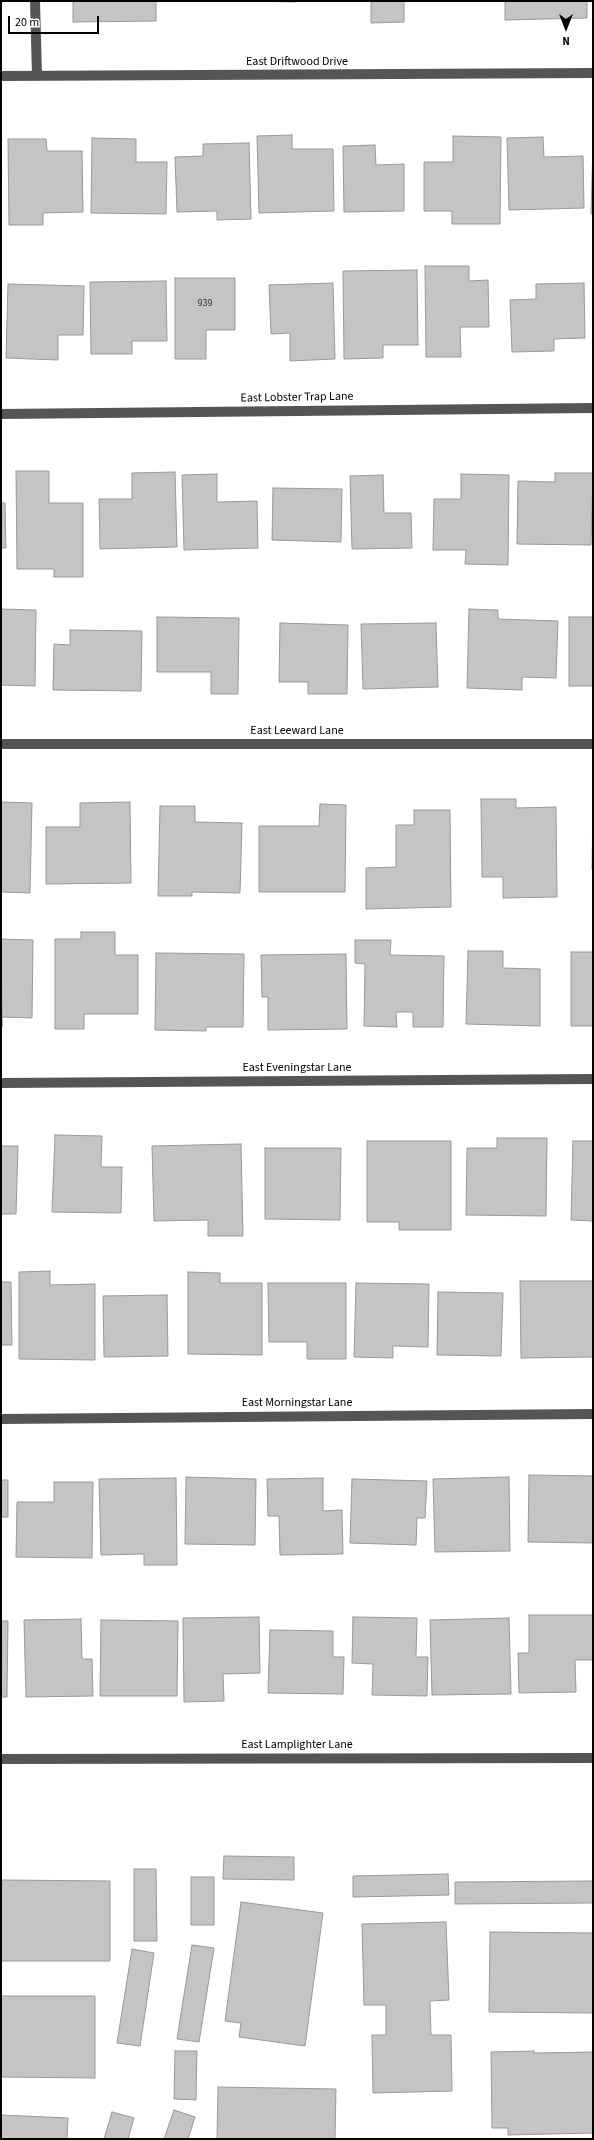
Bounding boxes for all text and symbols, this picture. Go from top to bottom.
scale bar [10,8,101,34]
north arrow [546,8,586,48]
text: 20 m [15,14,39,31]
text: N [562,33,570,48]
street label: East Driftwood Drive [246,55,348,69]
house number: 939 [198,298,212,310]
street label: East Lobster Trap Lane [240,390,354,406]
street label: East Leeward Lane [250,724,344,738]
street label: East Eveningstar Lane [242,1061,352,1075]
street label: East Morningstar Lane [242,1396,352,1410]
street label: East Lamplighter Lane [241,1738,353,1752]

